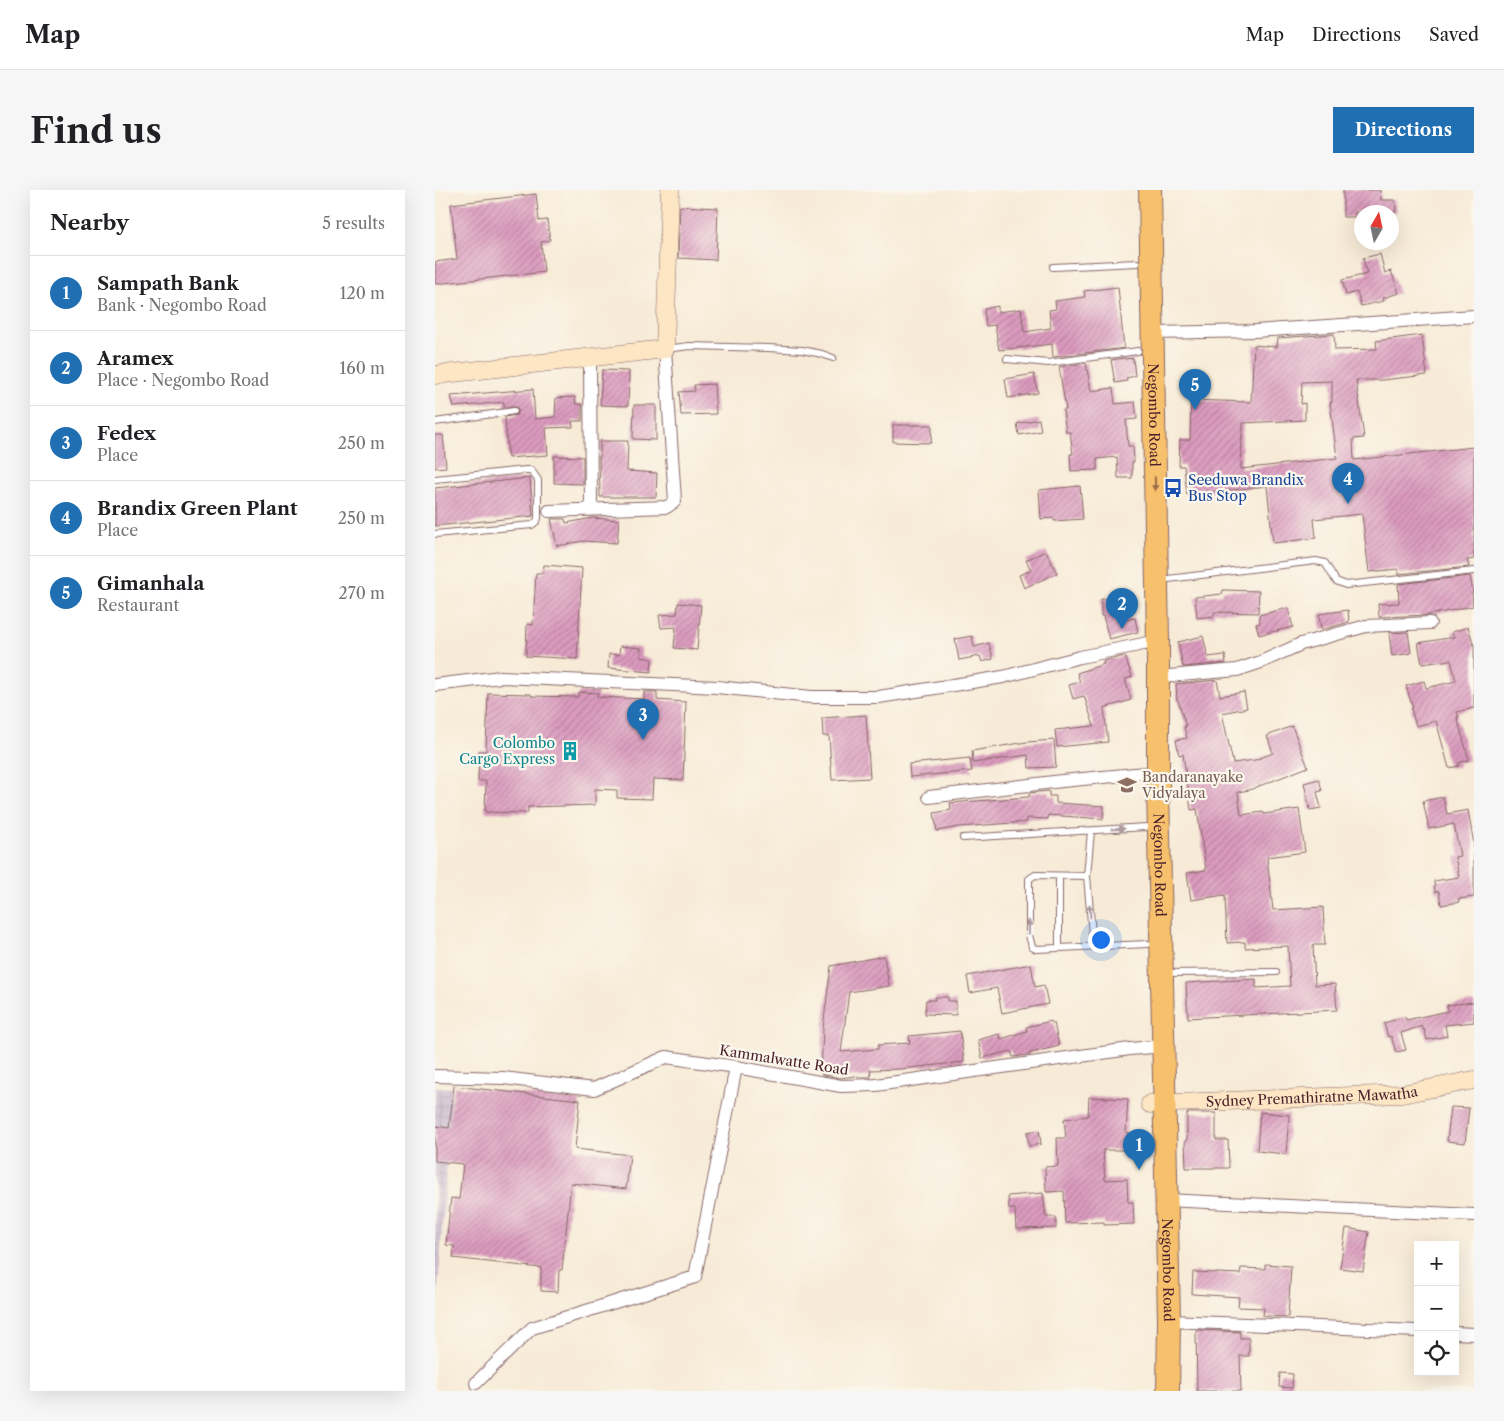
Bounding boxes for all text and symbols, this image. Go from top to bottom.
text: Map [25,20,80,49]
text: Map [1245,24,1284,46]
text: Directions [1312,24,1401,46]
text: Saved [1429,24,1479,46]
button: Directions [1333,107,1474,153]
text: Find us [30,109,162,152]
north arrow [1354,205,1399,250]
text: Nearby [50,210,129,235]
text: 5 results [322,213,385,233]
text: Sampath Bank [97,272,239,295]
text: 1 [62,283,70,303]
text: 120 m [340,283,385,303]
text: Bank · Negombo Road [97,295,267,315]
text: Aramex [97,347,174,370]
text: 2 [61,358,71,378]
text: 160 m [340,358,385,378]
street label: Negombo Road [1144,363,1164,467]
pin: 5 [1179,369,1211,410]
text: Place · Negombo Road [97,370,269,390]
text: Fedex [97,422,156,445]
text: 3 [61,433,71,453]
text: 250 m [338,433,385,453]
text: Place [97,445,138,465]
pin: 4 [1332,463,1364,504]
place label: Seeduwa Brandix Bus Stop [1188,471,1305,505]
one-way arrow [1151,476,1159,492]
bus stop icon: Seeduwa Brandix Bus Stop [1162,477,1184,499]
text: Brandix Green Plant [97,497,298,520]
text: 4 [61,508,71,528]
text: 250 m [338,508,385,528]
text: Place [97,520,138,540]
text: Gimanhala [97,572,205,595]
text: 5 [62,583,70,603]
text: 270 m [339,583,385,603]
pin: 2 [1106,588,1138,629]
text: Restaurant [97,595,179,615]
pin: 3 [627,699,659,740]
place label: Colombo Cargo Express [459,734,555,768]
building icon: Colombo Cargo Express [559,740,581,762]
place label: Bandaranayake Vidyalaya [1141,768,1243,802]
school or university icon: Bandaranayake Vidyalaya [1116,774,1138,796]
street label: Negombo Road [1150,813,1170,917]
one-way arrow [1111,825,1127,833]
one-way arrow [1086,903,1094,919]
one-way arrow [1025,919,1033,935]
your location [1088,927,1114,953]
street label: Kammalwatte Road [718,1041,850,1079]
street label: Sydney Premathiratne Mawatha [1206,1082,1420,1111]
pin: 1 [1123,1129,1155,1170]
street label: Negombo Road [1158,1218,1178,1322]
map controls [1414,1241,1459,1376]
button: + [1414,1241,1459,1286]
button: − [1414,1286,1459,1331]
button: locate [1414,1331,1459,1376]

